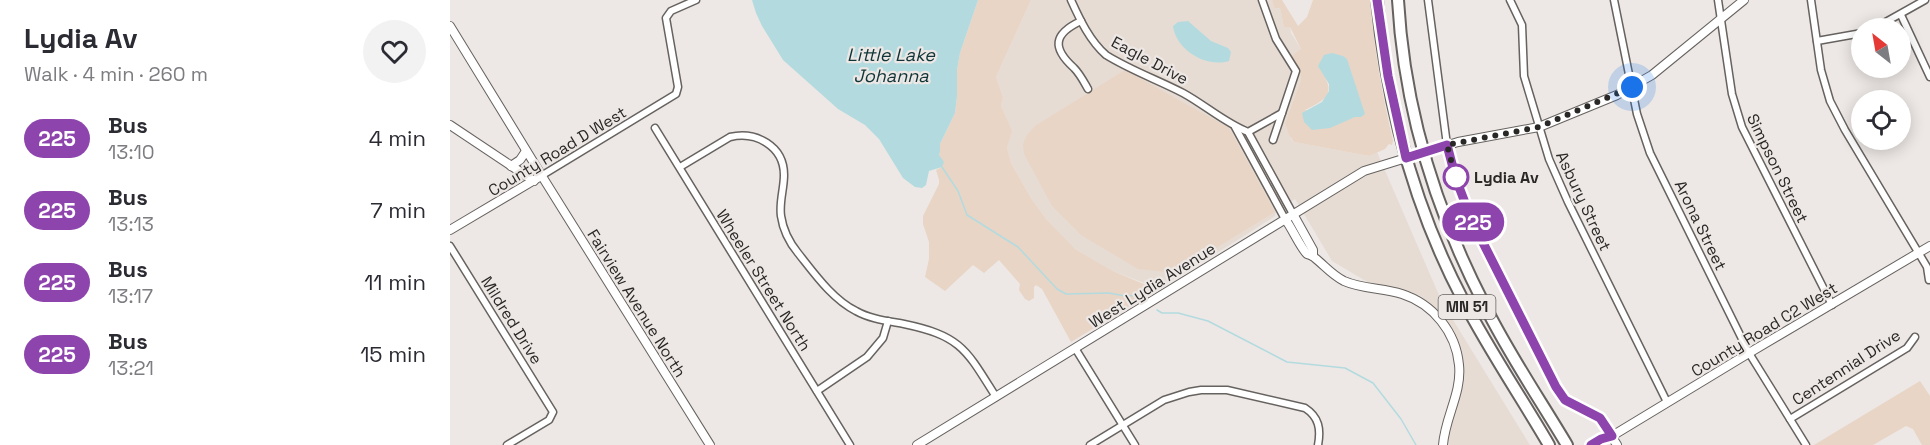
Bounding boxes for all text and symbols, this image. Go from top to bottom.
north arrow [1851,18,1911,78]
map controls [1851,18,1911,150]
text: Lydia Av [24,20,138,56]
button: heart [363,20,426,83]
street label: Eagle Drive [1108,31,1192,89]
water label: Little Lake Johanna [847,43,936,87]
text: Walk · 4 min · 260 m [24,61,208,87]
your location [1617,72,1647,102]
button: locate [1851,90,1911,150]
street label: County Road D West [484,102,630,201]
street label: Simpson Street [1742,110,1813,226]
text: Bus [108,111,148,139]
text: 4 min [369,124,426,152]
text: 225 [38,125,76,152]
text: 13:10 [108,139,155,165]
street label: Asbury Street [1551,148,1616,254]
marker: Lydia Av [1443,164,1469,190]
place label: Lydia Av [1474,167,1539,188]
street label: Arona Street [1670,177,1731,274]
text: Bus [108,183,148,211]
text: 7 min [370,196,426,224]
text: 225 [38,197,76,224]
line badge: 225 [1438,202,1508,242]
street label: Wheeler Street North [711,206,816,355]
text: 225 [1454,209,1492,236]
text: 13:13 [108,211,154,237]
street label: Fairview Avenue North [582,225,691,381]
street label: West Lydia Avenue [1085,238,1219,333]
text: Bus [108,255,148,283]
text: 11 min [364,268,426,296]
text: 225 [38,269,76,296]
street label: Mildred Drive [476,272,547,368]
street label: County Road C2 West [1687,277,1841,381]
text: 13:17 [108,283,153,309]
road number: MN 51 [1438,295,1496,319]
street label: Centennial Drive [1788,325,1904,410]
text: Bus [108,327,148,355]
text: 15 min [360,340,426,368]
text: 225 [38,341,76,368]
text: 13:21 [108,355,154,381]

